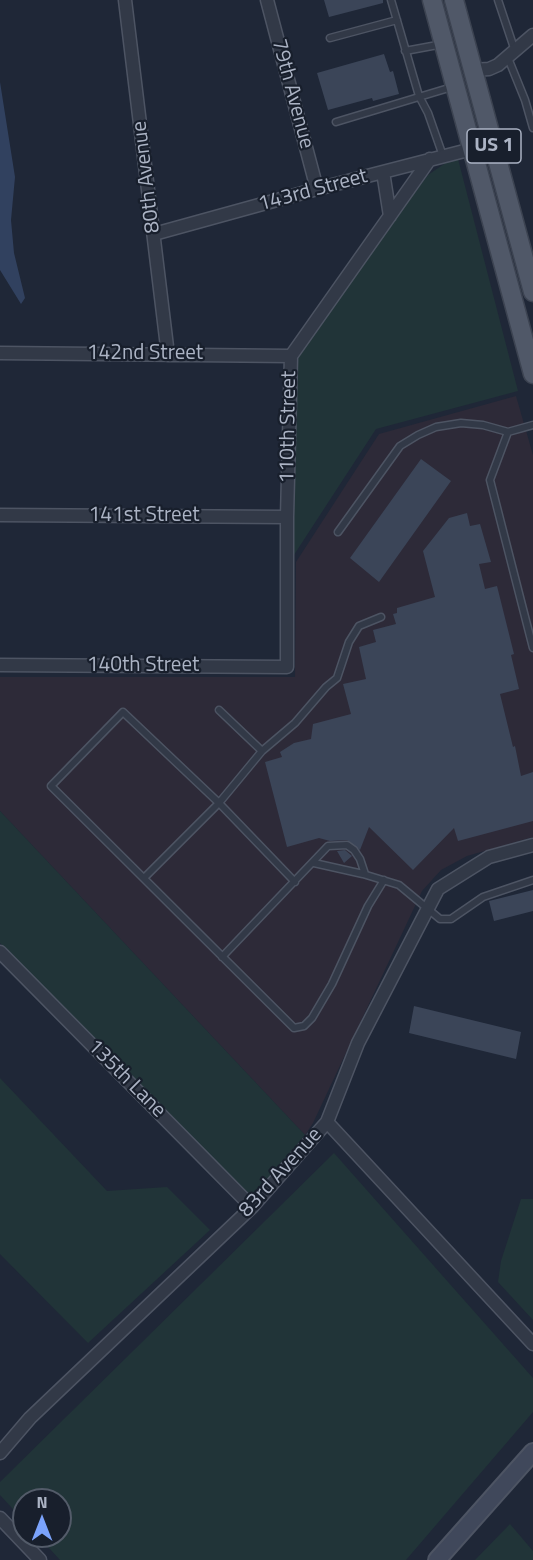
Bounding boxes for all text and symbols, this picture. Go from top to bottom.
street label: 79th Avenue [265,36,319,152]
street label: 80th Avenue [128,120,166,234]
road number: US 1 [467,129,521,163]
street label: 143rd Street [256,164,370,218]
street label: 142nd Street [87,341,203,367]
street label: 110th Street [275,370,303,484]
street label: 141st Street [88,503,200,529]
street label: 140th Street [87,653,199,679]
street label: 135th Lane [81,1034,171,1124]
street label: 83rd Avenue [234,1123,328,1223]
north arrow [12,1488,72,1548]
text: N [36,1490,48,1514]

